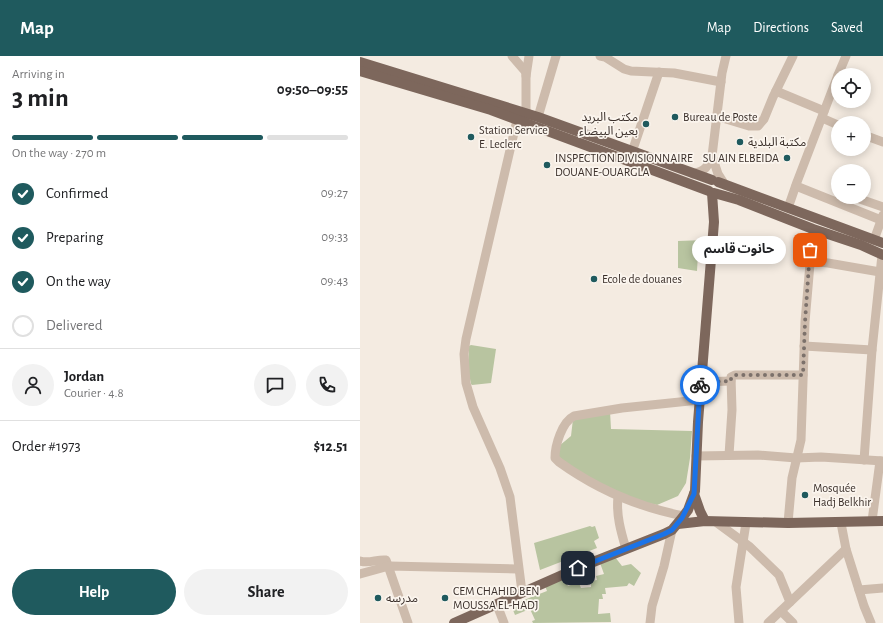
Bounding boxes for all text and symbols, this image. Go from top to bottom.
text: Map [20,19,54,38]
text: Map [707,21,731,35]
text: Directions [753,21,809,35]
text: Saved [831,21,863,35]
text: Arriving in [12,68,65,81]
map controls [831,68,871,204]
button: locate [831,68,871,108]
text: 09:50–09:55 [277,82,348,97]
text: 3 min [12,85,69,111]
place label: مكتب البريد بعين البيضاء [579,111,638,138]
place label: Bureau de Poste [683,111,757,123]
marker: Bureau de Poste [670,112,680,122]
button: + [831,116,871,156]
marker: مكتب البريد بعين البيضاء [641,119,651,129]
place label: Station Service E. Leclerc [479,124,548,150]
marker: Station Service E. Leclerc [466,132,476,142]
place label: مكتبة البلدية [748,136,806,149]
marker: مكتبة البلدية [735,137,745,147]
text: On the way · 270 m [12,147,106,160]
place label: INSPECTION DIVISIONNAIRE DOUANE-OUARGLA [555,152,693,178]
place label: SU AIN ELBEIDA [703,152,779,164]
marker: SU AIN ELBEIDA [782,153,792,163]
marker: INSPECTION DIVISIONNAIRE DOUANE-OUARGLA [542,160,552,170]
button: − [831,164,871,204]
icon: check [12,183,34,205]
text: Confirmed [46,186,108,201]
text: 09:27 [321,187,348,200]
icon: check [12,227,34,249]
text: Preparing [46,230,103,245]
text: 09:33 [321,231,348,244]
pin [793,233,827,267]
callout: حانوت قاسم [692,236,786,264]
icon: bag [799,239,821,261]
text: حانوت قاسم [704,243,774,256]
icon: check [12,271,34,293]
place label: Ecole de douanes [602,273,682,285]
text: On the way [46,274,111,289]
marker: Ecole de douanes [589,274,599,284]
text: 09:43 [320,275,348,288]
text: Delivered [46,318,103,333]
button: person [12,364,54,406]
button: chat [254,364,296,406]
button: phone [306,364,348,406]
courier [680,365,720,405]
text: Jordan [64,369,104,384]
icon: bike [689,374,711,396]
text: Courier · 4.8 [64,387,124,400]
text: Order #1973 [12,439,81,454]
text: $12.51 [313,439,348,454]
place label: Mosquée Hadj Belkhir [813,482,871,509]
marker: Mosquée Hadj Belkhir [800,490,810,500]
pin [561,551,595,585]
icon: home [567,557,589,579]
button: Help [12,569,176,615]
button: Share [184,569,348,615]
place label: CEM CHAHID BEN MOUSSA EL-HADJ [453,585,539,611]
place label: مدرسه [386,592,418,605]
marker: مدرسه [373,593,383,603]
marker: CEM CHAHID BEN MOUSSA EL-HADJ [440,593,450,603]

